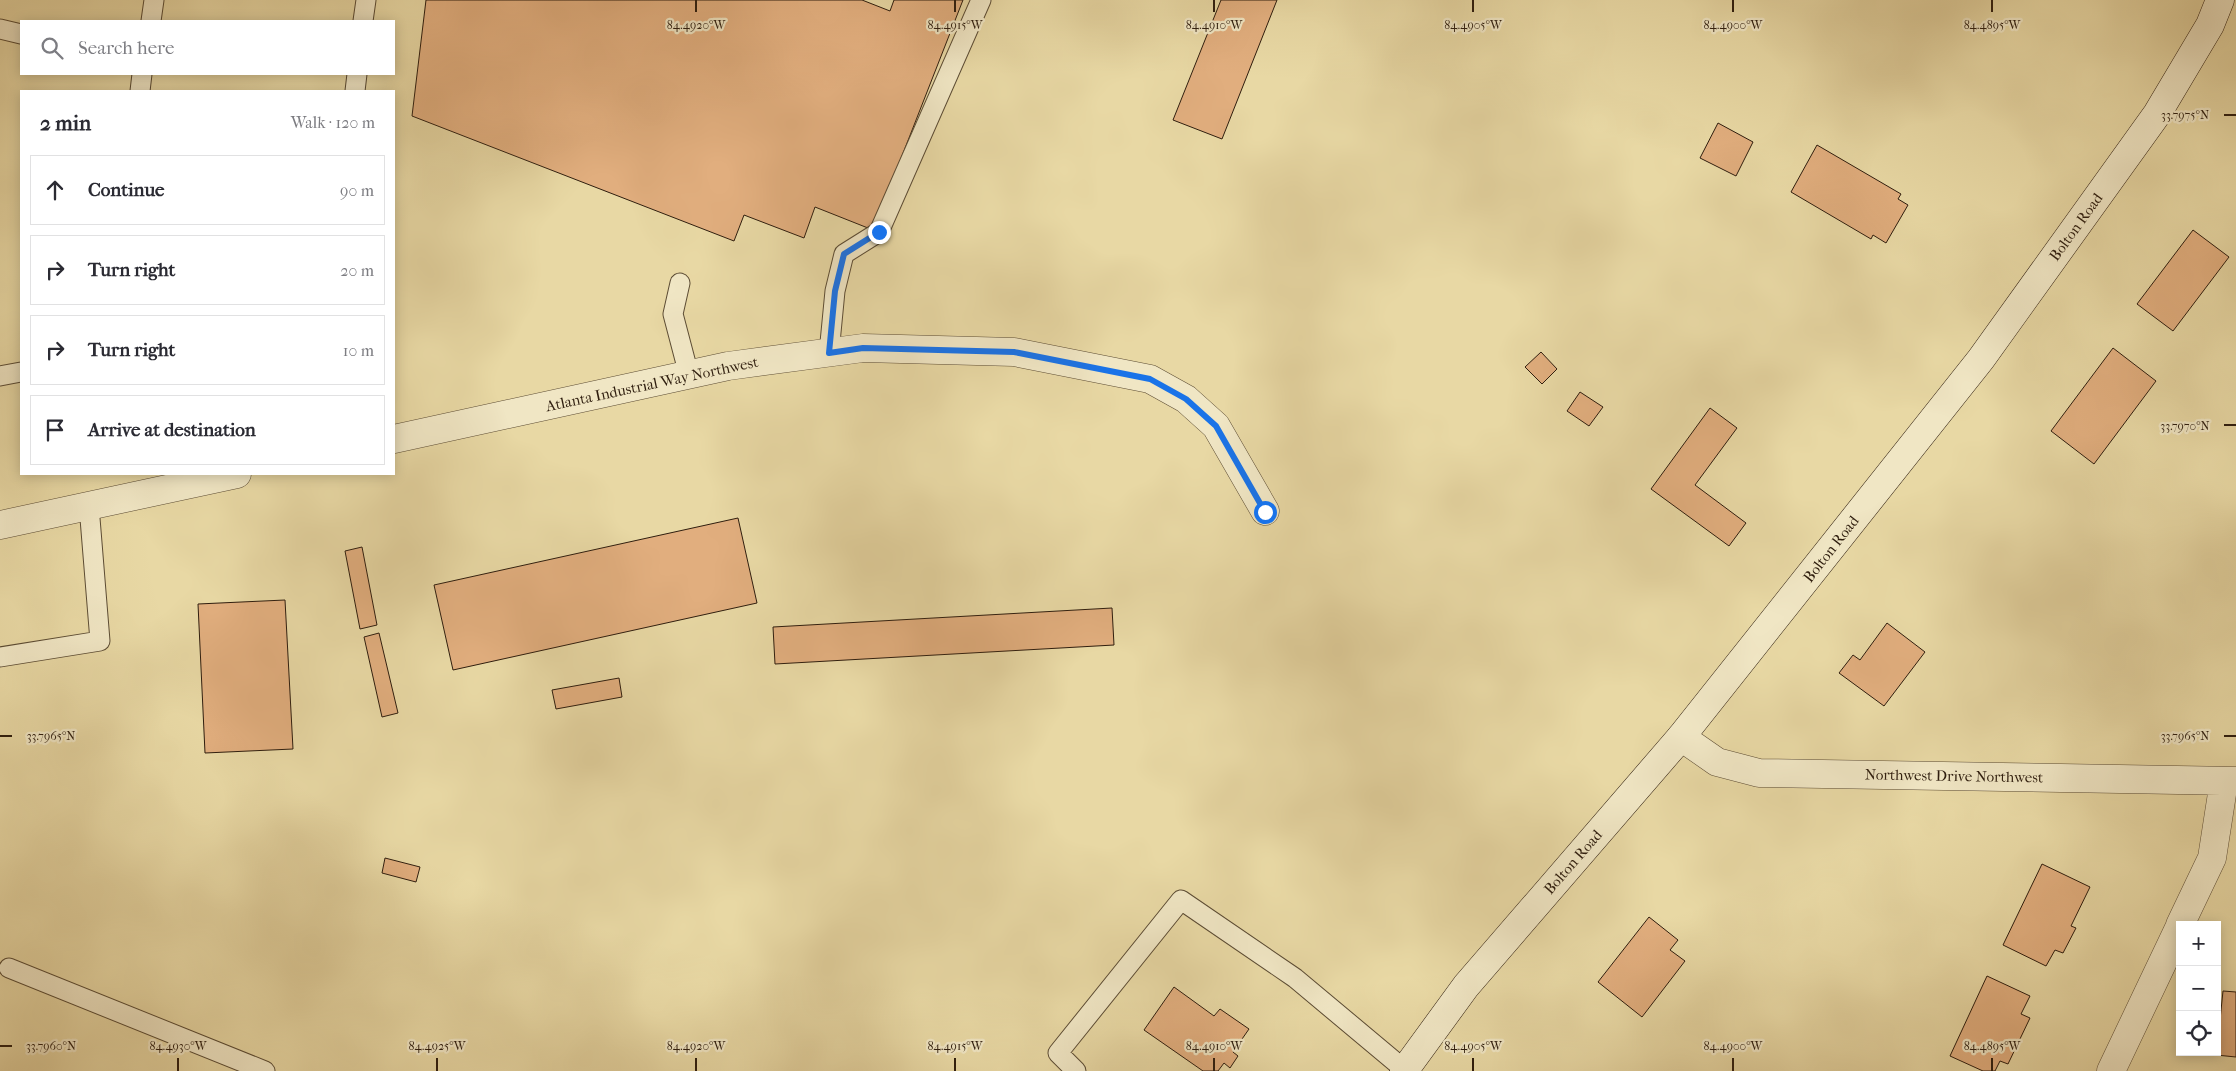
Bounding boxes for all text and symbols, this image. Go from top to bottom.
text: 84.4920°W [667,18,726,32]
text: 84.4915°W [928,18,984,32]
text: 84.4910°W [1186,18,1243,32]
text: 84.4905°W [1444,18,1503,32]
text: 84.4900°W [1704,18,1764,32]
text: 84.4895°W [1964,18,2022,32]
search box [20,20,395,75]
icon: search [38,34,66,62]
text: Search here [78,37,174,59]
text: 33.7975°N [2161,108,2209,122]
text: 2 min [40,111,91,135]
text: Walk · 120 m [291,113,375,132]
icon: ahead [41,176,69,204]
text: Continue [88,179,164,201]
text: 90 m [340,181,374,200]
street label: Bolton Road [2045,189,2107,264]
route end [868,221,891,244]
icon: right [41,256,69,284]
text: Turn right [88,259,175,281]
text: 20 m [340,261,374,280]
icon: right [41,336,69,364]
text: Turn right [88,339,175,361]
text: 10 m [343,341,374,360]
street label: Atlanta Industrial Way Northwest [543,353,760,416]
icon: arrive [41,416,69,444]
text: Arrive at destination [88,419,256,441]
text: 33.7970°N [2160,419,2210,433]
route start [1254,501,1277,524]
street label: Bolton Road [1799,511,1863,586]
text: 33.7965°N [27,729,75,743]
text: 33.7965°N [2161,729,2209,743]
street label: Northwest Drive Northwest [1865,765,2044,787]
street label: Bolton Road [1540,825,1606,898]
map controls [2176,921,2221,1056]
button: + [2176,921,2221,966]
button: − [2176,966,2221,1011]
button: locate [2176,1011,2221,1056]
text: 33.7960°N [26,1039,76,1053]
text: 84.4930°W [149,1039,208,1053]
text: 84.4925°W [409,1039,467,1053]
text: 84.4920°W [667,1039,726,1053]
text: 84.4915°W [928,1039,984,1053]
text: 84.4910°W [1186,1039,1243,1053]
text: 84.4905°W [1444,1039,1503,1053]
text: 84.4900°W [1704,1039,1764,1053]
text: 84.4895°W [1964,1039,2022,1053]

